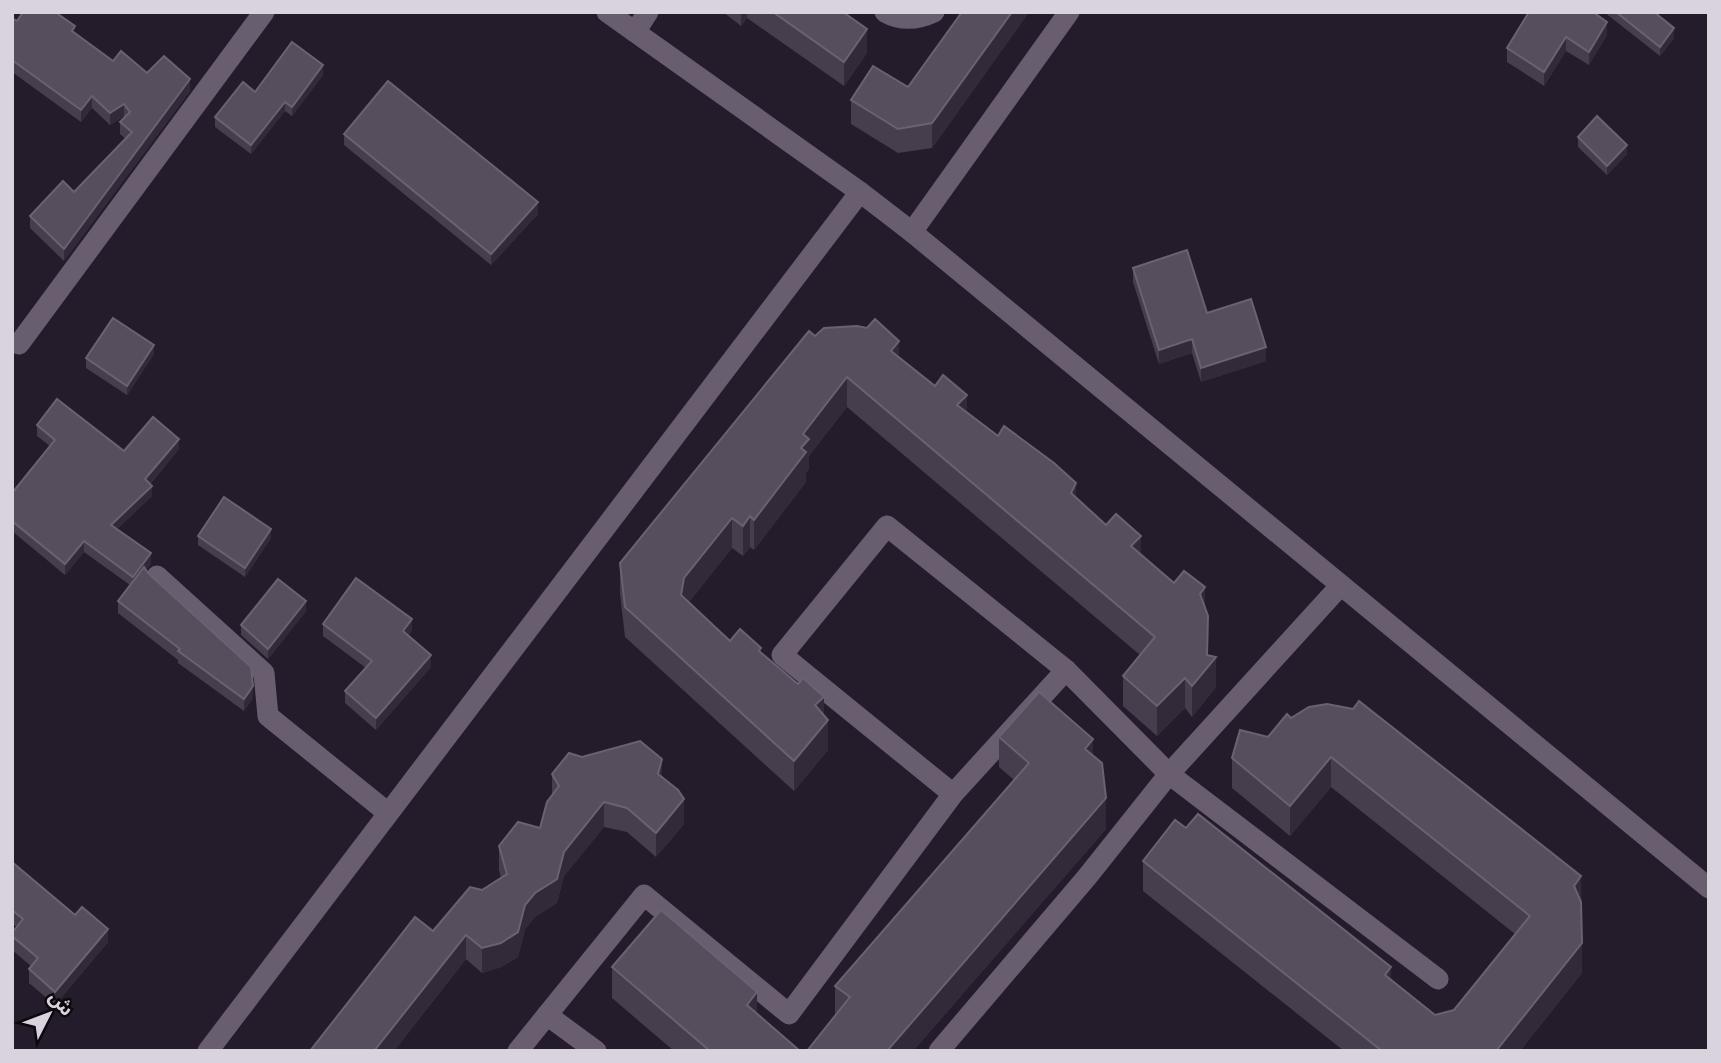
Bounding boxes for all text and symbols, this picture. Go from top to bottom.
north arrow [14,979,84,1049]
text: ش [44,986,79,1020]

